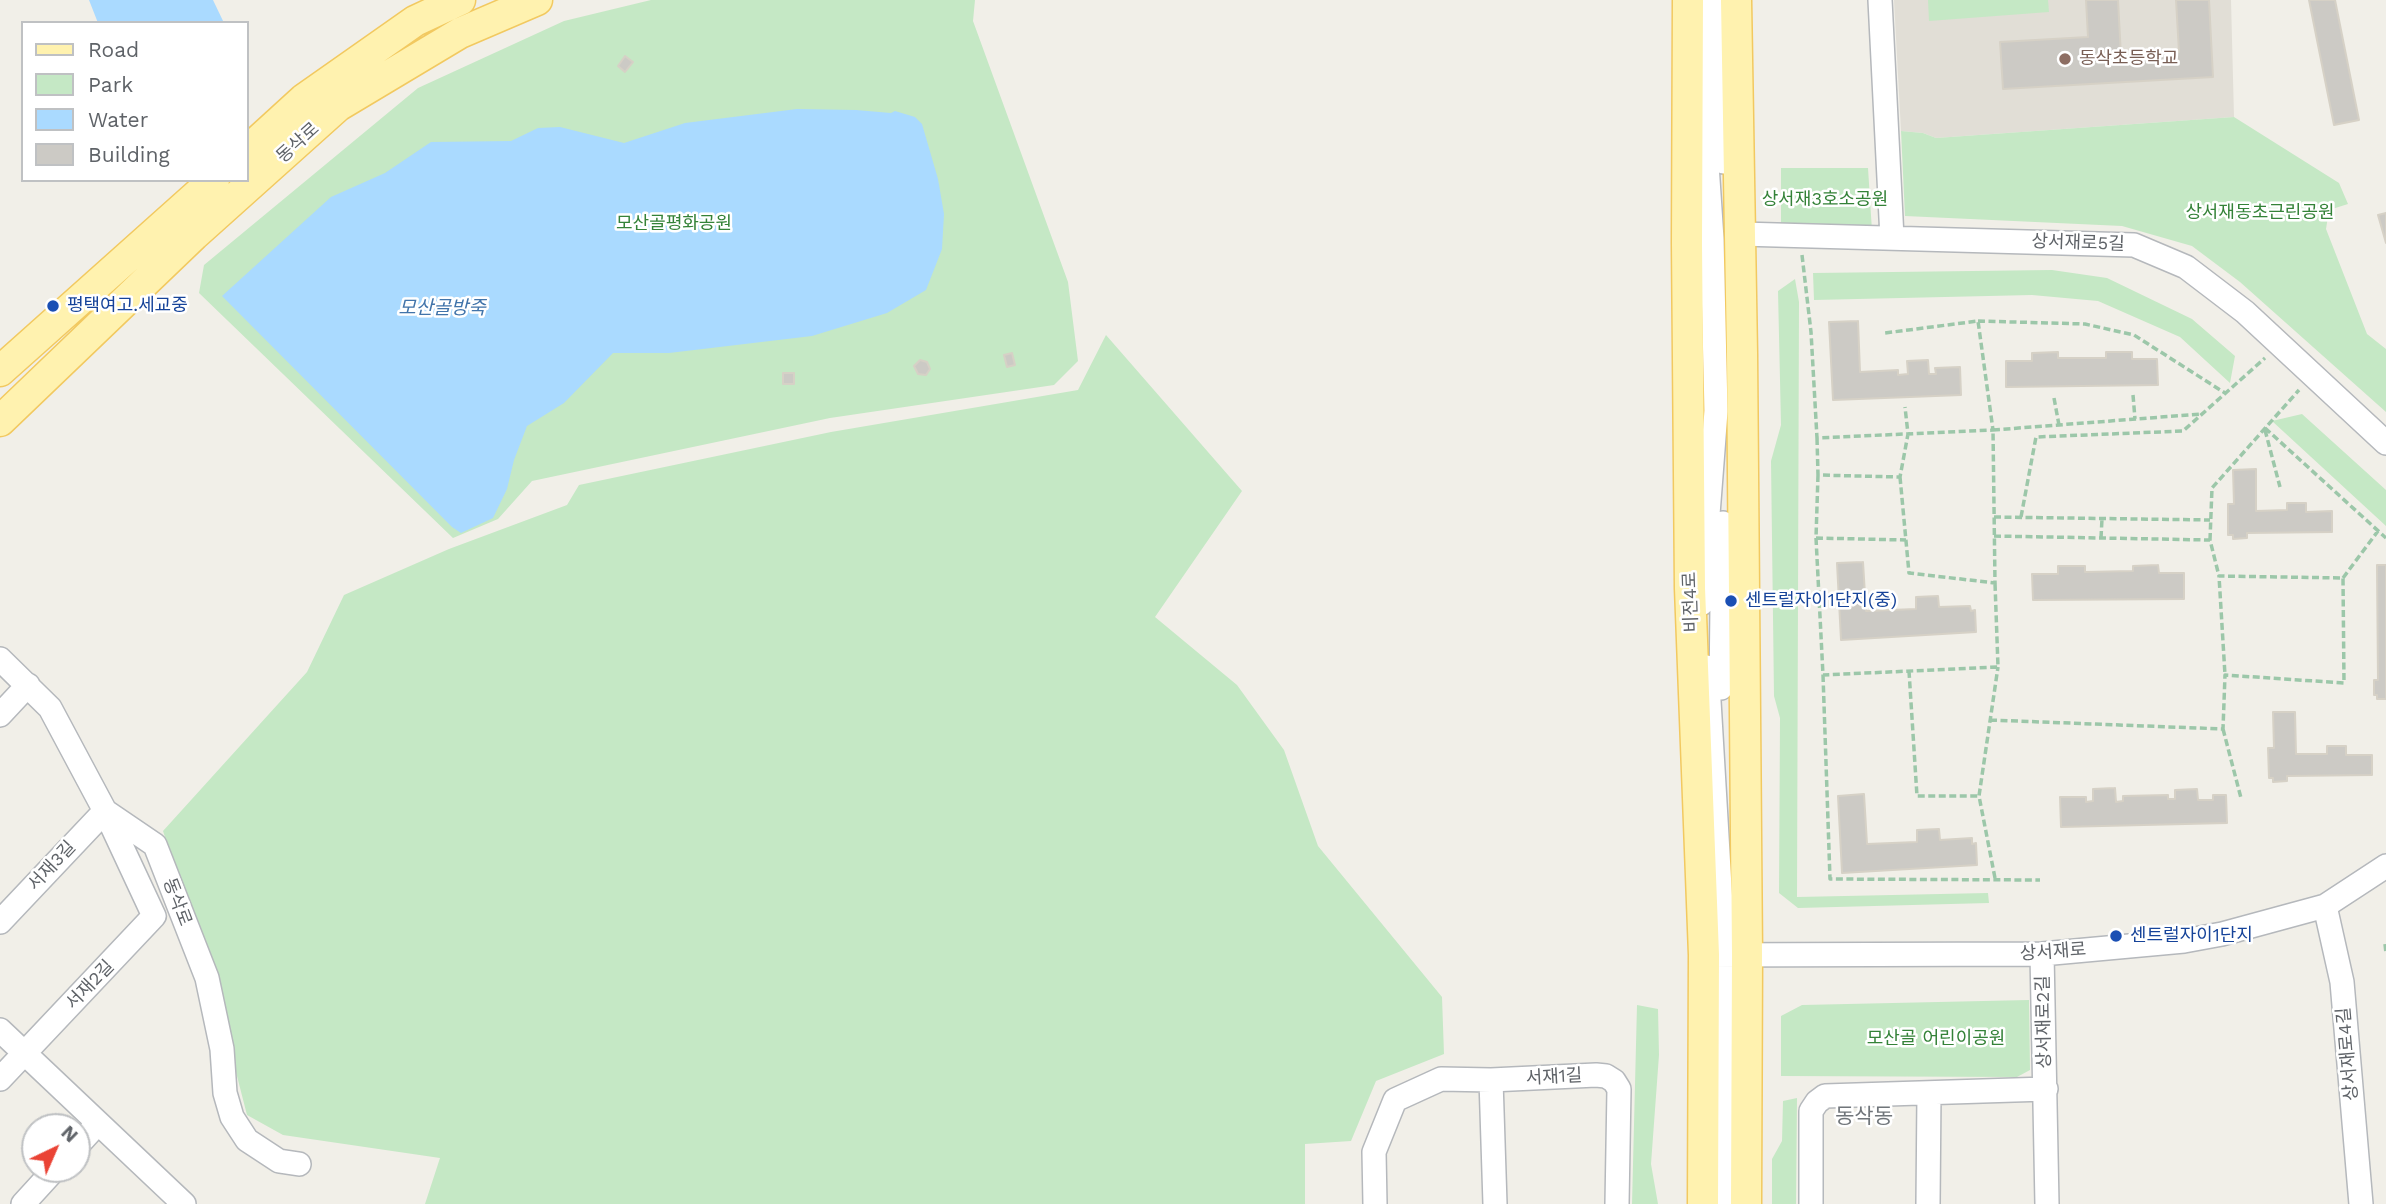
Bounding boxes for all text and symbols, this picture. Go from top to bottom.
legend [21,21,248,182]
text: Road [88,37,139,62]
place label: 동삭초등학교 [2079,48,2178,70]
marker: 동삭초등학교 [2057,51,2073,67]
text: Park [88,72,133,97]
text: Water [88,107,148,132]
street label: 동삭로 [272,118,324,168]
text: Building [88,142,170,167]
park label: 상서재3호소공원 [1762,189,1888,211]
park label: 상서재동초근린공원 [2185,202,2335,224]
park label: 모산골평화공원 [616,213,732,235]
street label: 상서재로5길 [2031,231,2125,255]
place label: 평택여고.세교중 [67,295,188,317]
water label: 모산골방죽 [398,297,486,319]
marker: 평택여고.세교중 [45,298,61,314]
street label: 비전4로 [1679,571,1703,633]
place label: 센트럴자이1단지(중) [1745,590,1897,612]
marker: 센트럴자이1단지(중) [1723,593,1739,609]
street label: 서재3길 [24,837,80,895]
street label: 동삭로 [158,875,196,929]
place label: 센트럴자이1단지 [2130,925,2253,947]
marker: 센트럴자이1단지 [2108,928,2124,944]
street label: 상서재로 [2019,939,2087,965]
street label: 서재2길 [61,956,119,1014]
street label: 상서재로2길 [2032,975,2056,1069]
street label: 상서재로4길 [2333,1006,2363,1102]
park label: 모산골 어린이공원 [1867,1028,2005,1050]
street label: 서재1길 [1525,1065,1583,1089]
district label: 동삭동 [1835,1104,1893,1130]
north arrow [21,1113,91,1183]
text: N [56,1121,83,1147]

